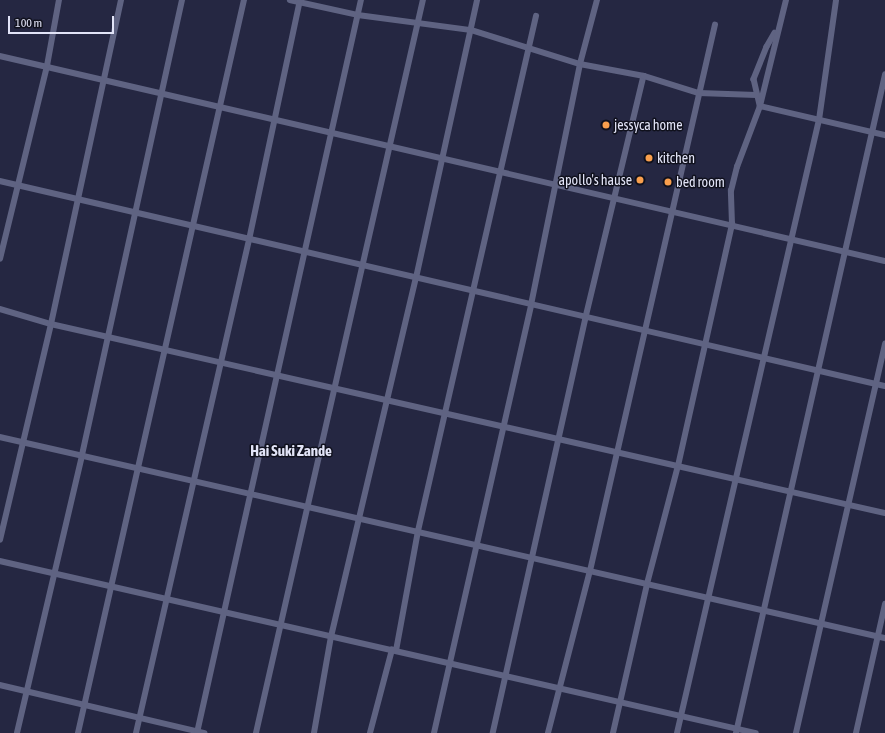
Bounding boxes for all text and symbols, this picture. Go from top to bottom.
scale bar [10,8,116,34]
text: 100 m [15,16,42,30]
place label: jessyca home [614,117,683,133]
marker: jessyca home [601,120,611,130]
place label: kitchen [657,150,695,166]
marker: kitchen [644,153,654,163]
place label: apollo's hause [558,172,632,188]
place label: bed room [676,174,725,190]
marker: apollo's hause [635,175,645,185]
marker: bed room [663,177,673,187]
district label: Hai Suki Zande [250,442,332,460]

